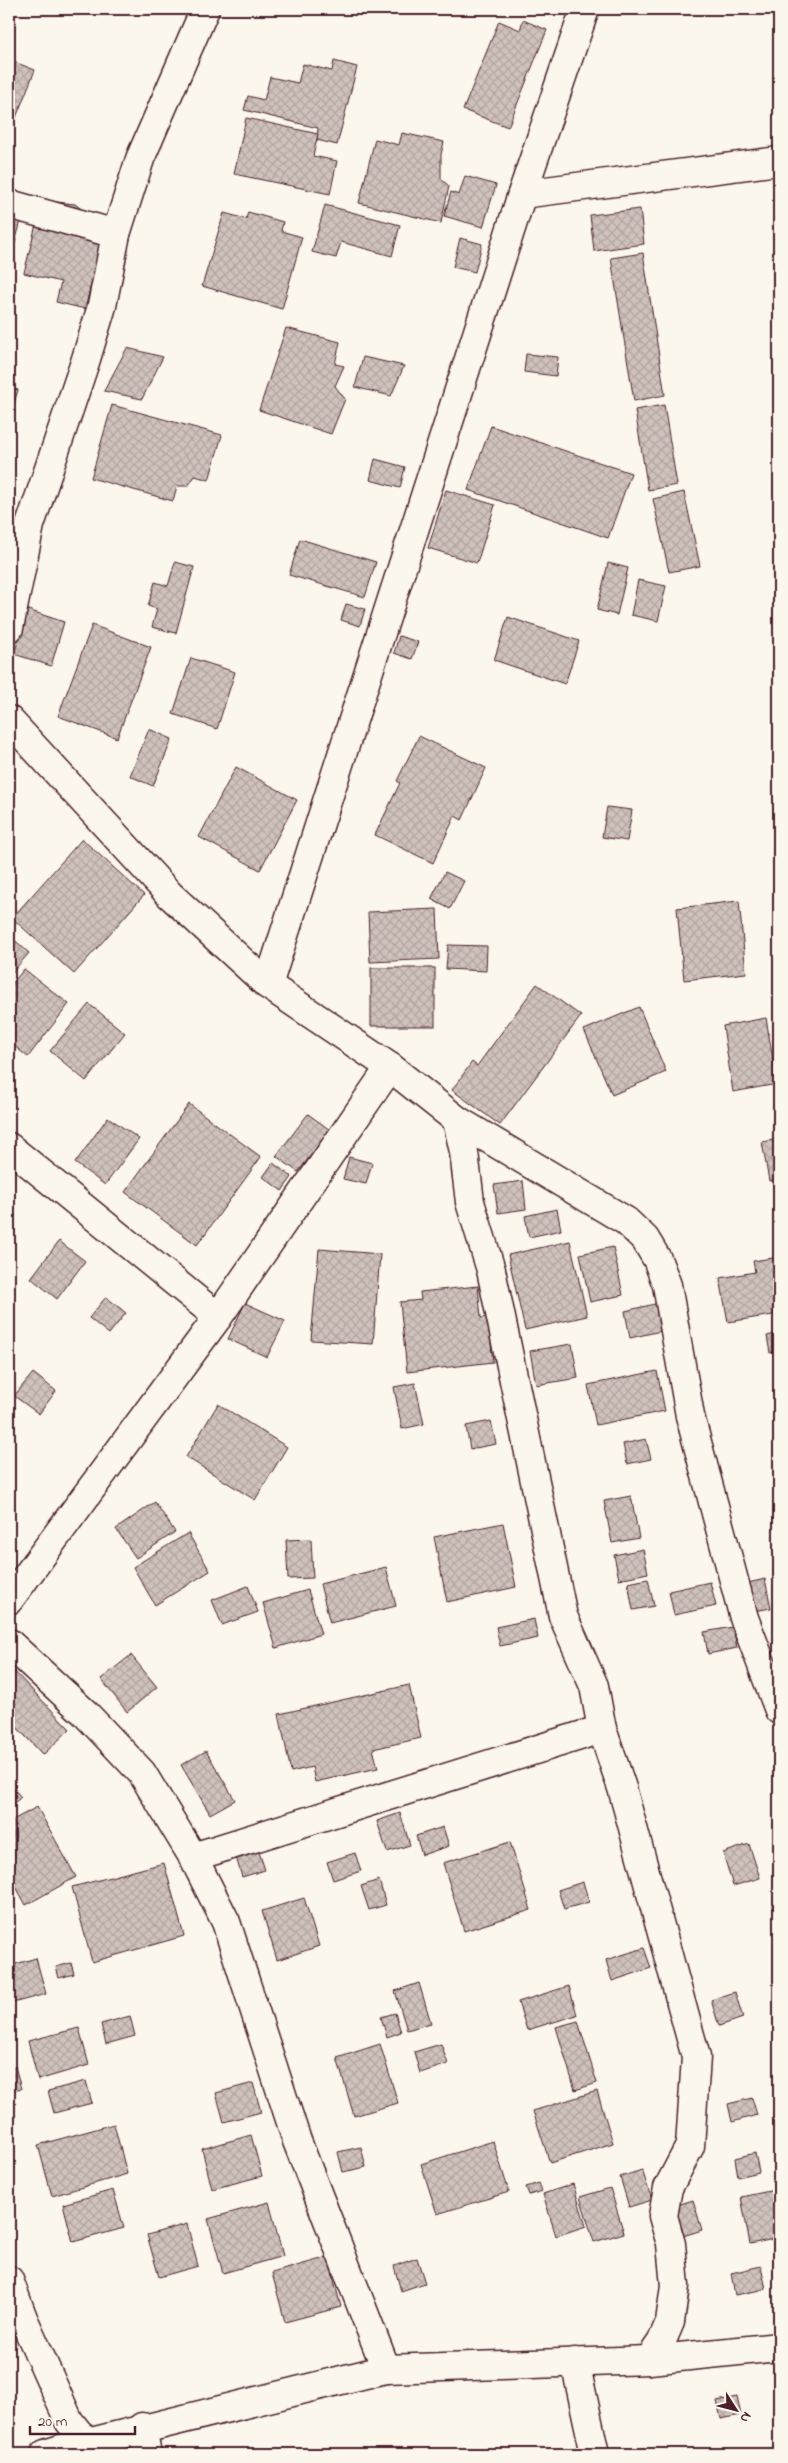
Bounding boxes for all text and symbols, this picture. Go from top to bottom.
north arrow [710,2386,760,2436]
scale bar [30,2403,135,2435]
text: N [734,2407,757,2427]
text: 20 m [38,2411,68,2433]

